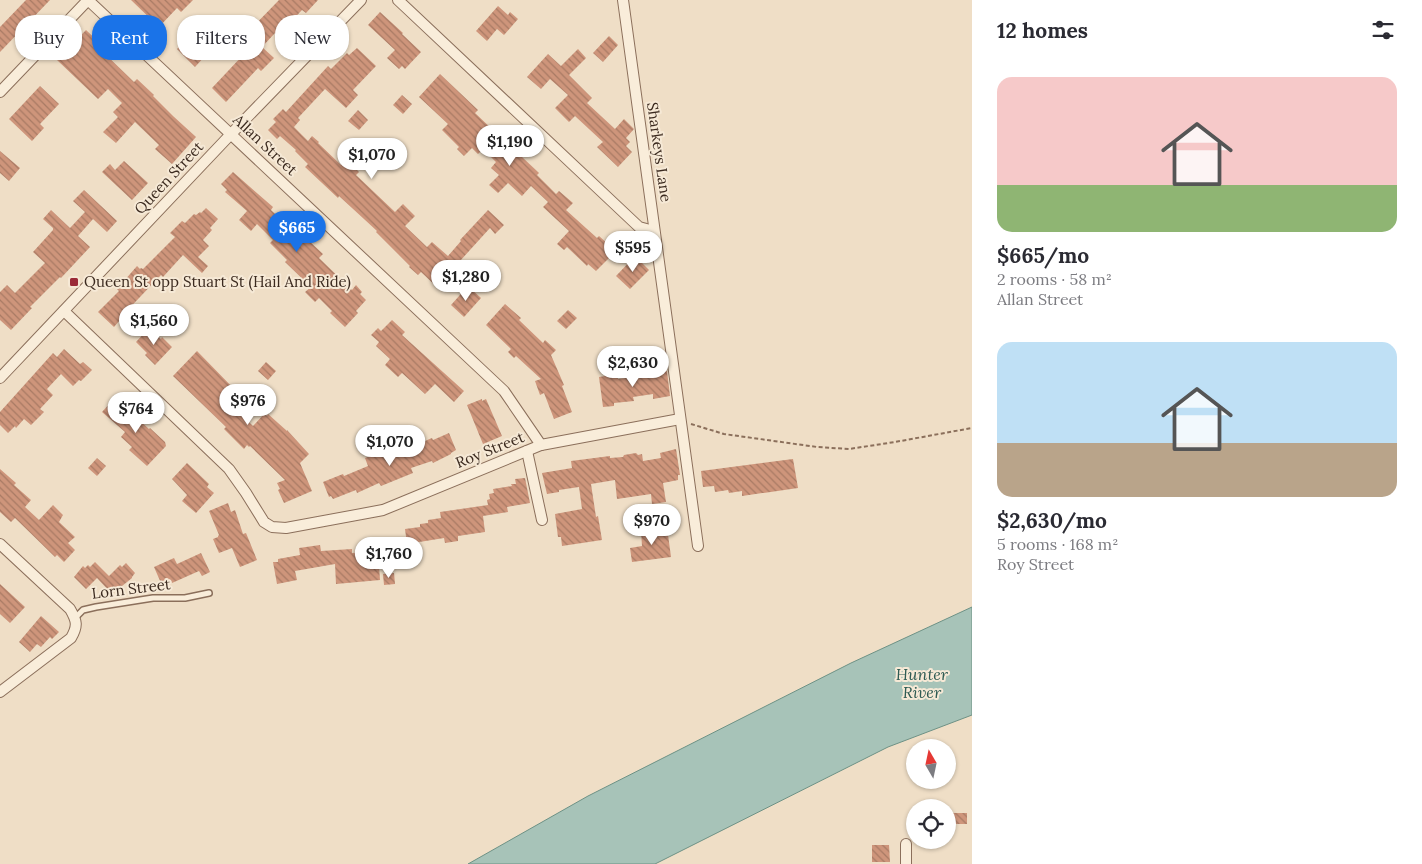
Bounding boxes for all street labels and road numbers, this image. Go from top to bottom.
street label: Sharkeys Lane [643,101,676,203]
street label: Allan Street [229,109,302,179]
street label: Queen Street [130,137,207,218]
street label: Roy Street [453,427,527,472]
street label: Lorn Street [90,574,172,603]

